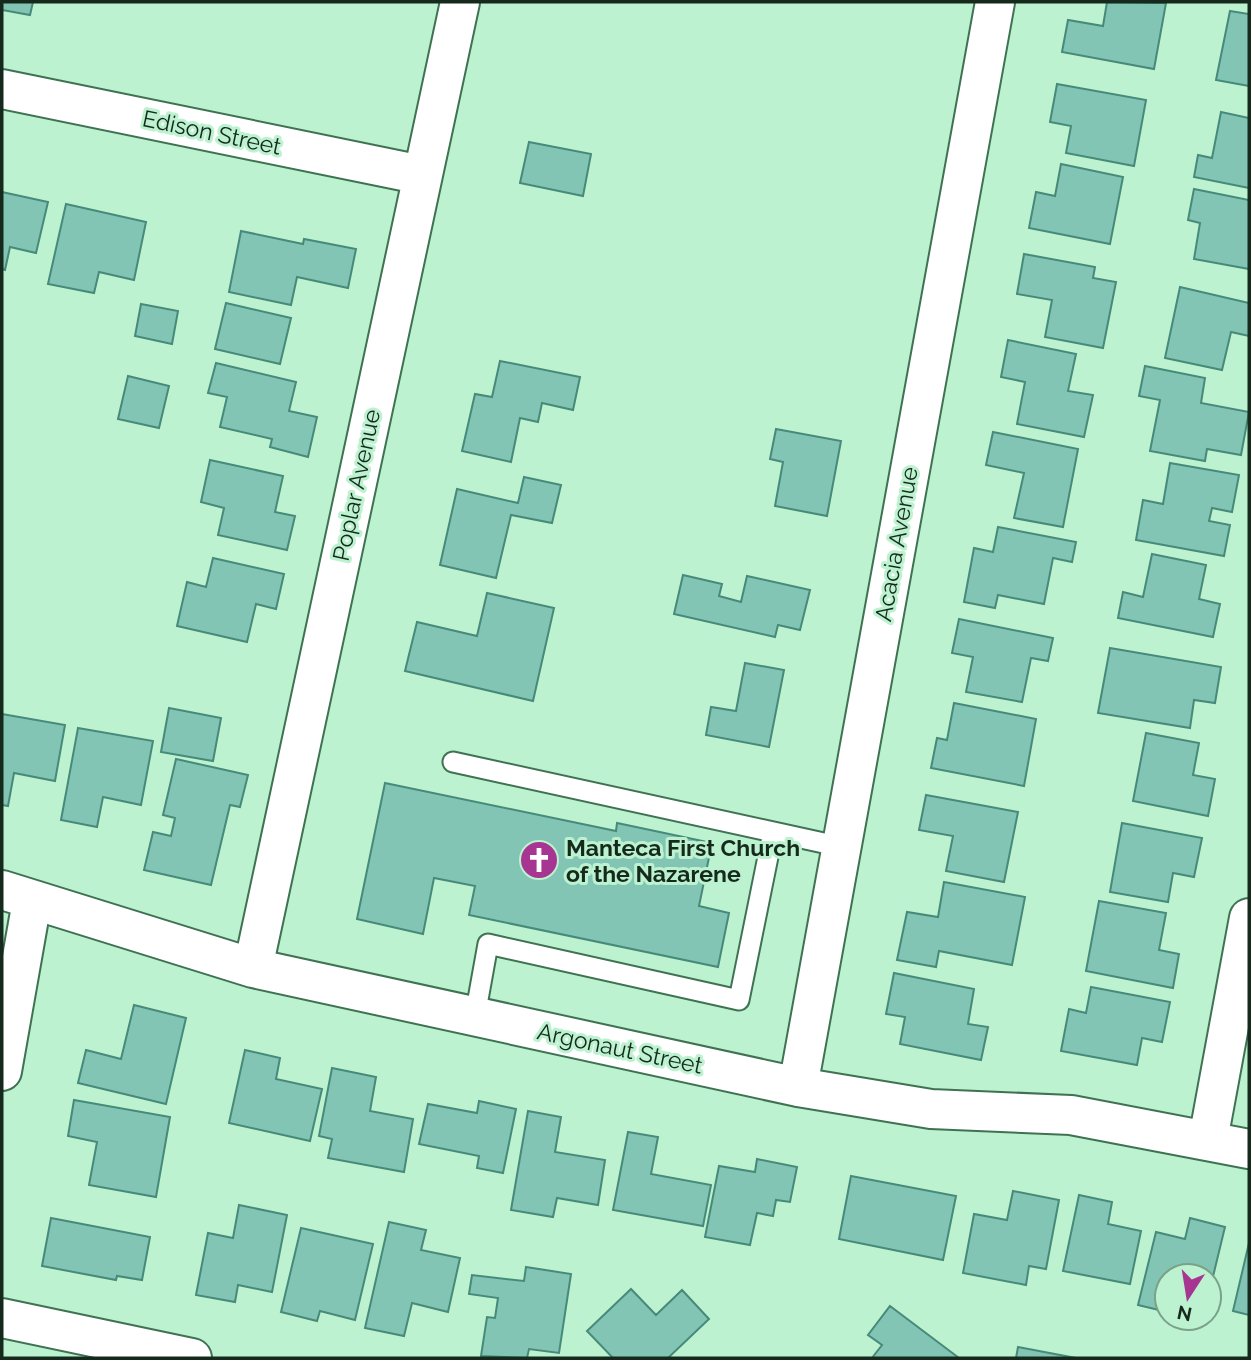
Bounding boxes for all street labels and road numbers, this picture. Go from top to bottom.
street label: Edison Street [140,104,284,160]
street label: Poplar Avenue [327,407,385,563]
street label: Acacia Avenue [869,465,923,623]
street label: Argonaut Street [535,1017,705,1079]

